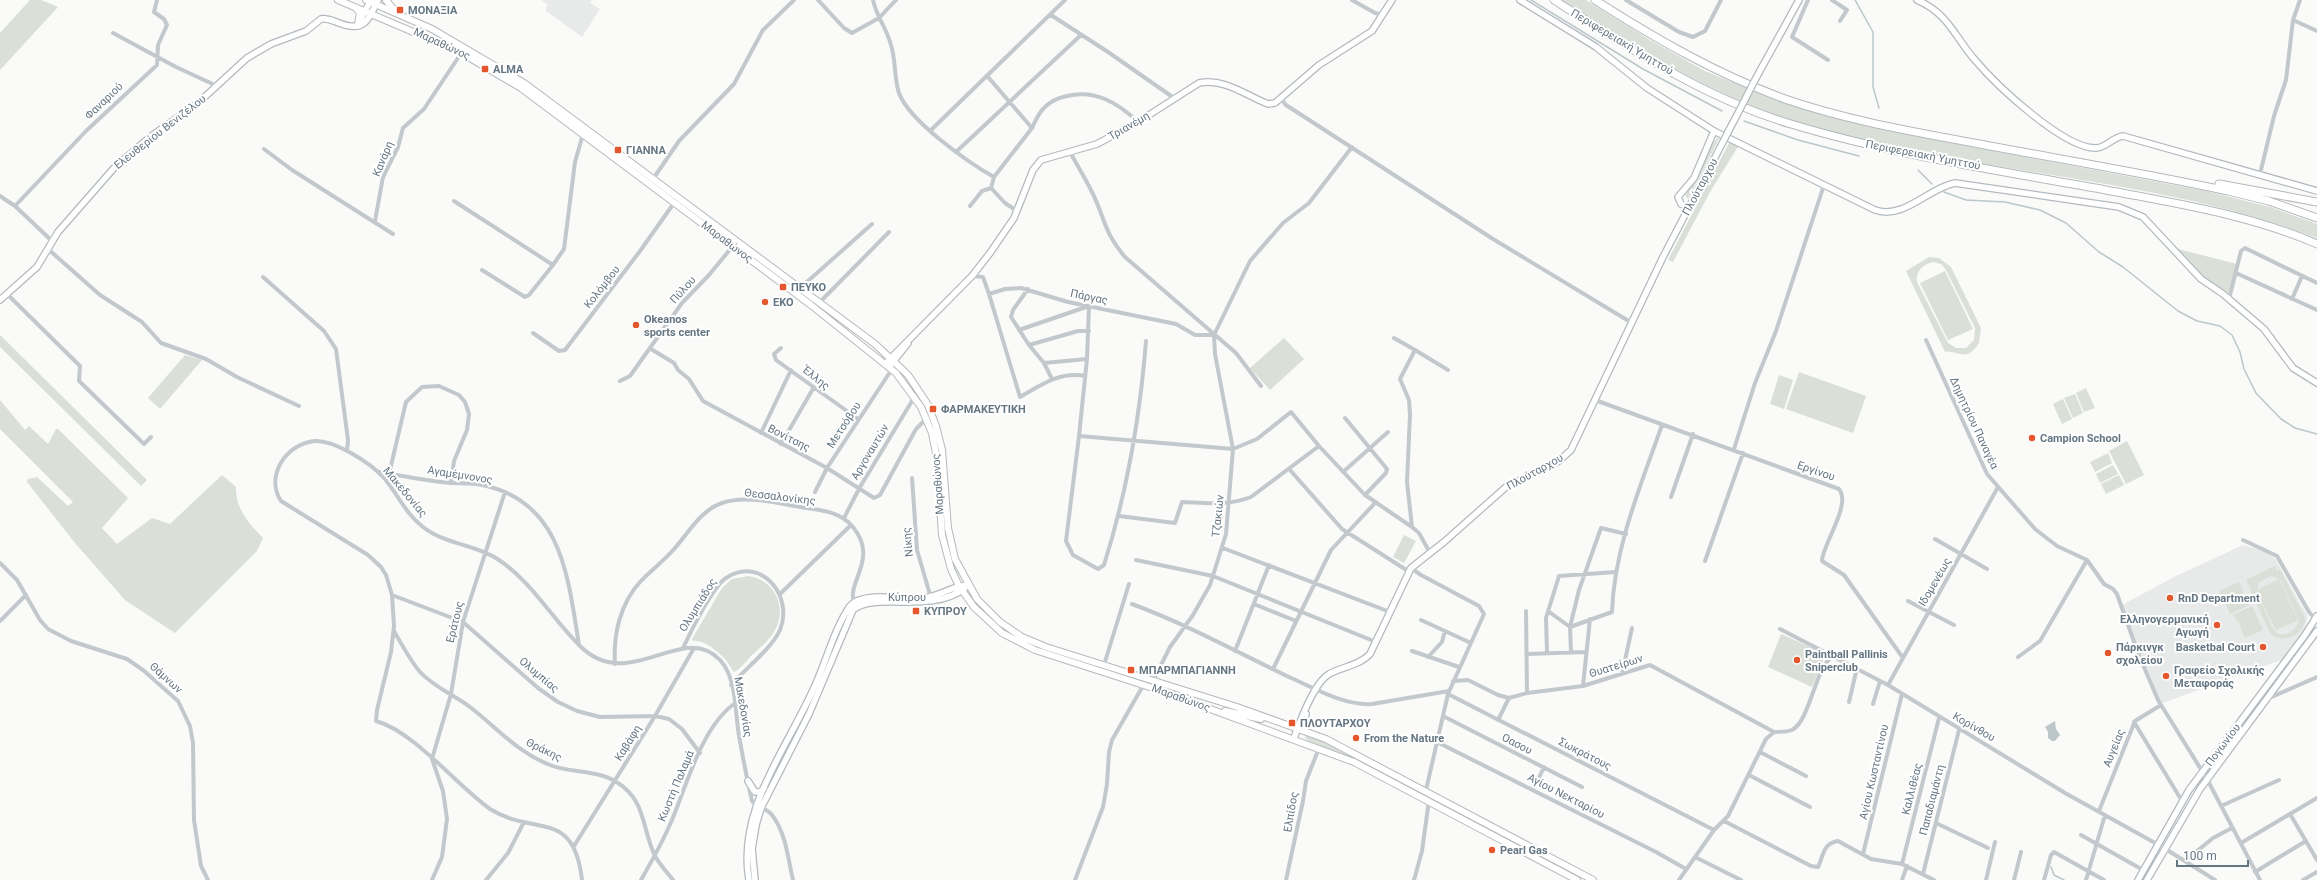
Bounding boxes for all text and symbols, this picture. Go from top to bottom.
place label: ΜΟΝΑΞΙΑ [408,4,458,17]
marker: ΜΟΝΑΞΙΑ [395,5,405,15]
street label: Περιφερειακή Υμηττού [1569,6,1675,78]
street label: Μαραθώνος [412,25,472,63]
place label: ALMA [493,63,524,76]
marker: ALMA [480,64,490,74]
street label: Φαναριού [82,80,126,122]
street label: Ελευθερίου Βενιζέλου [111,92,209,172]
street label: Τριανέμη [1106,109,1152,143]
street label: Περιφερειακή Υμηττού [1864,137,1982,173]
street label: Κανάρη [370,139,396,179]
place label: ΓΙΑΝΝΑ [626,144,666,157]
marker: ΓΙΑΝΝΑ [613,145,623,155]
street label: Πλούταρχου [1680,156,1720,218]
street label: Μαραθώνος [699,218,755,266]
street label: Κολόμβου [581,263,623,311]
street label: Πύλου [667,274,699,306]
place label: ΠΕΥΚΟ [791,281,827,294]
marker: ΠΕΥΚΟ [778,282,788,292]
street label: Πάργας [1069,287,1109,307]
place label: EKO [773,296,794,309]
marker: EKO [760,297,770,307]
place label: Okeanos sports center [644,313,710,339]
marker: Okeanos sports center [631,320,641,330]
street label: Έλλης [799,362,832,393]
street label: Δημητρίου Παναγέα [1947,375,2001,472]
street label: Μετσόβου [824,399,864,451]
place label: ΦΑΡΜΑΚΕΥΤΙΚΗ [941,403,1026,416]
marker: ΦΑΡΜΑΚΕΥΤΙΚΗ [928,404,938,414]
street label: Αργοναυτών [848,421,892,482]
street label: Βονίτσης [766,422,812,454]
place label: Campion School [2040,432,2121,445]
marker: Campion School [2027,433,2037,443]
street label: Πλούταρχου [1504,451,1566,493]
street label: Μαραθώνος [929,453,947,515]
street label: Εργίνου [1795,458,1837,484]
street label: Αγαμέμνονος [426,463,494,487]
street label: Μακεδονίας [380,464,430,520]
street label: Θεσσαλονίκης [744,486,816,508]
street label: Τζακιών [1209,494,1227,538]
street label: Νίκης [900,526,916,557]
street label: Ιδομενέως [1916,555,1954,609]
street label: Ολυμπιάδος [676,576,720,634]
street label: Κύπρου [888,591,926,604]
place label: RnD Department [2178,592,2260,605]
marker: RnD Department [2165,593,2175,603]
street label: Εράτους [444,600,466,644]
place label: ΚΥΠΡΟΥ [924,605,967,618]
marker: ΚΥΠΡΟΥ [911,606,921,616]
place label: Ελληνογερμανική Αγωγή [2120,613,2209,639]
marker: Ελληνογερμανική Αγωγή [2212,620,2222,630]
place label: Πάρκινγκ σχολείου [2116,641,2164,667]
place label: Basketbal Court [2176,641,2255,654]
marker: Basketbal Court [2258,642,2268,652]
place label: Paintball Pallinis Sniperclub [1805,648,1888,674]
marker: Πάρκινγκ σχολείου [2103,648,2113,658]
street label: Θυατείρων [1588,651,1645,680]
street label: Ολυμπίας [516,655,562,695]
marker: Paintball Pallinis Sniperclub [1792,655,1802,665]
street label: Θάμνων [147,660,186,697]
place label: ΜΠΑΡΜΠΑΓΙΑΝΝΗ [1139,664,1236,677]
place label: Γραφείο Σχολικής Μεταφοράς [2174,664,2265,690]
marker: ΜΠΑΡΜΠΑΓΙΑΝΝΗ [1126,665,1136,675]
marker: Γραφείο Σχολικής Μεταφοράς [2161,671,2171,681]
street label: Μακεδονίας [731,676,755,738]
street label: Μαραθώνος [1150,681,1212,715]
street label: Κορίνθου [1951,710,1997,744]
place label: ΠΛΟΥΤΑΡΧΟΥ [1300,717,1371,730]
marker: ΠΛΟΥΤΑΡΧΟΥ [1287,718,1297,728]
street label: Πογωνίου [2203,721,2243,769]
street label: Καβάφη [612,723,644,763]
street label: Αγίου Κωσταντίνου [1857,723,1891,821]
street label: Αυγείας [2100,727,2128,769]
street label: Οασου [1500,731,1534,757]
place label: From the Nature [1364,732,1444,745]
marker: From the Nature [1351,733,1361,743]
street label: Σωκράτους [1556,735,1614,773]
street label: Θράκης [524,736,564,764]
street label: Κωστή Παλαμά [655,748,697,823]
street label: Καλλιθέας [1899,762,1925,816]
street label: Παπαδιαμάντη [1917,763,1947,837]
street label: Αγίου Νεκταρίου [1525,771,1607,821]
street label: Ελπίδος [1281,791,1301,833]
scale bar [2177,842,2248,868]
place label: Pearl Gas [1500,844,1548,857]
marker: Pearl Gas [1487,845,1497,855]
text: 100 m [2183,849,2217,863]

